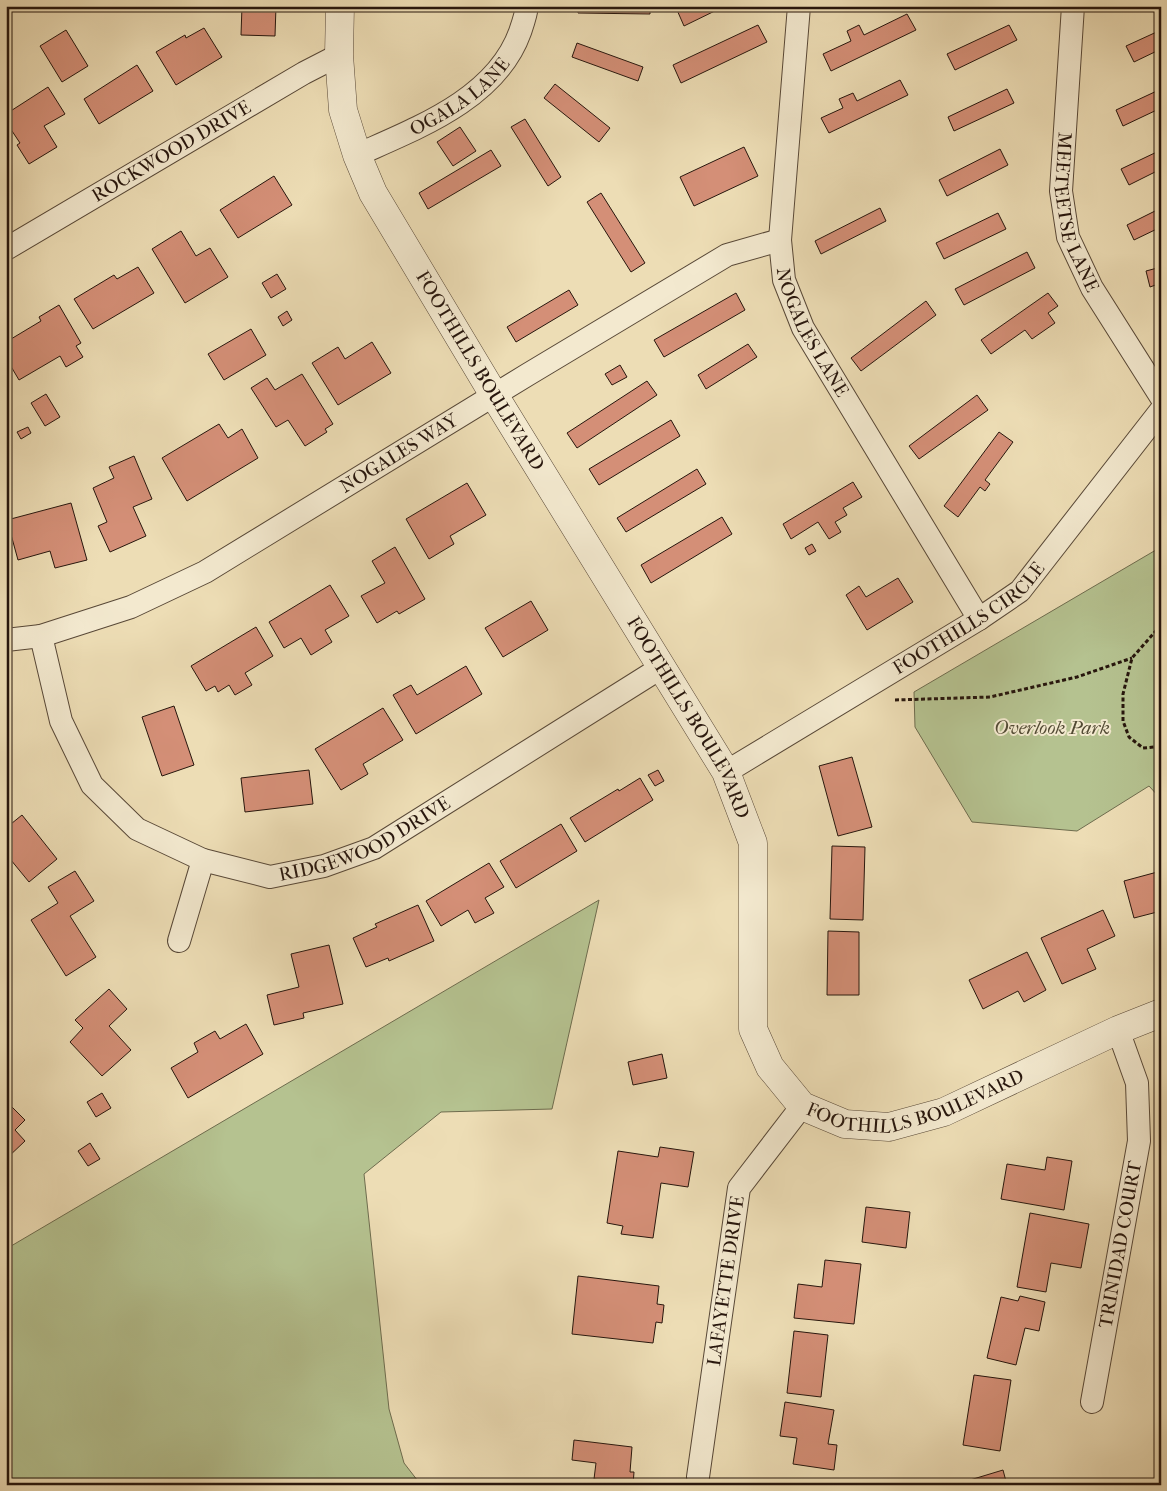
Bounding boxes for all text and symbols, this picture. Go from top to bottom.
street label: OGALA LANE [406,53,515,141]
street label: ROCKWOOD DRIVE [88,96,255,207]
street label: MEETEETSE LANE [1049,131,1104,296]
street label: FOOTHILLS BOULEVARD [411,267,549,475]
street label: NOGALES LANE [772,267,853,401]
street label: NOGALES WAY [336,408,463,498]
street label: FOOTHILLS CIRCLE [889,557,1050,679]
street label: FOOTHILLS BOULEVARD [622,613,754,822]
park label: Overlook Park [994,717,1110,739]
street label: RIDGEWOOD DRIVE [277,792,455,886]
street label: FOOTHILLS BOULEVARD [803,1065,1028,1138]
street label: TRINIDAD COURT [1095,1159,1146,1330]
street label: LAFAYETTE DRIVE [703,1194,749,1368]

